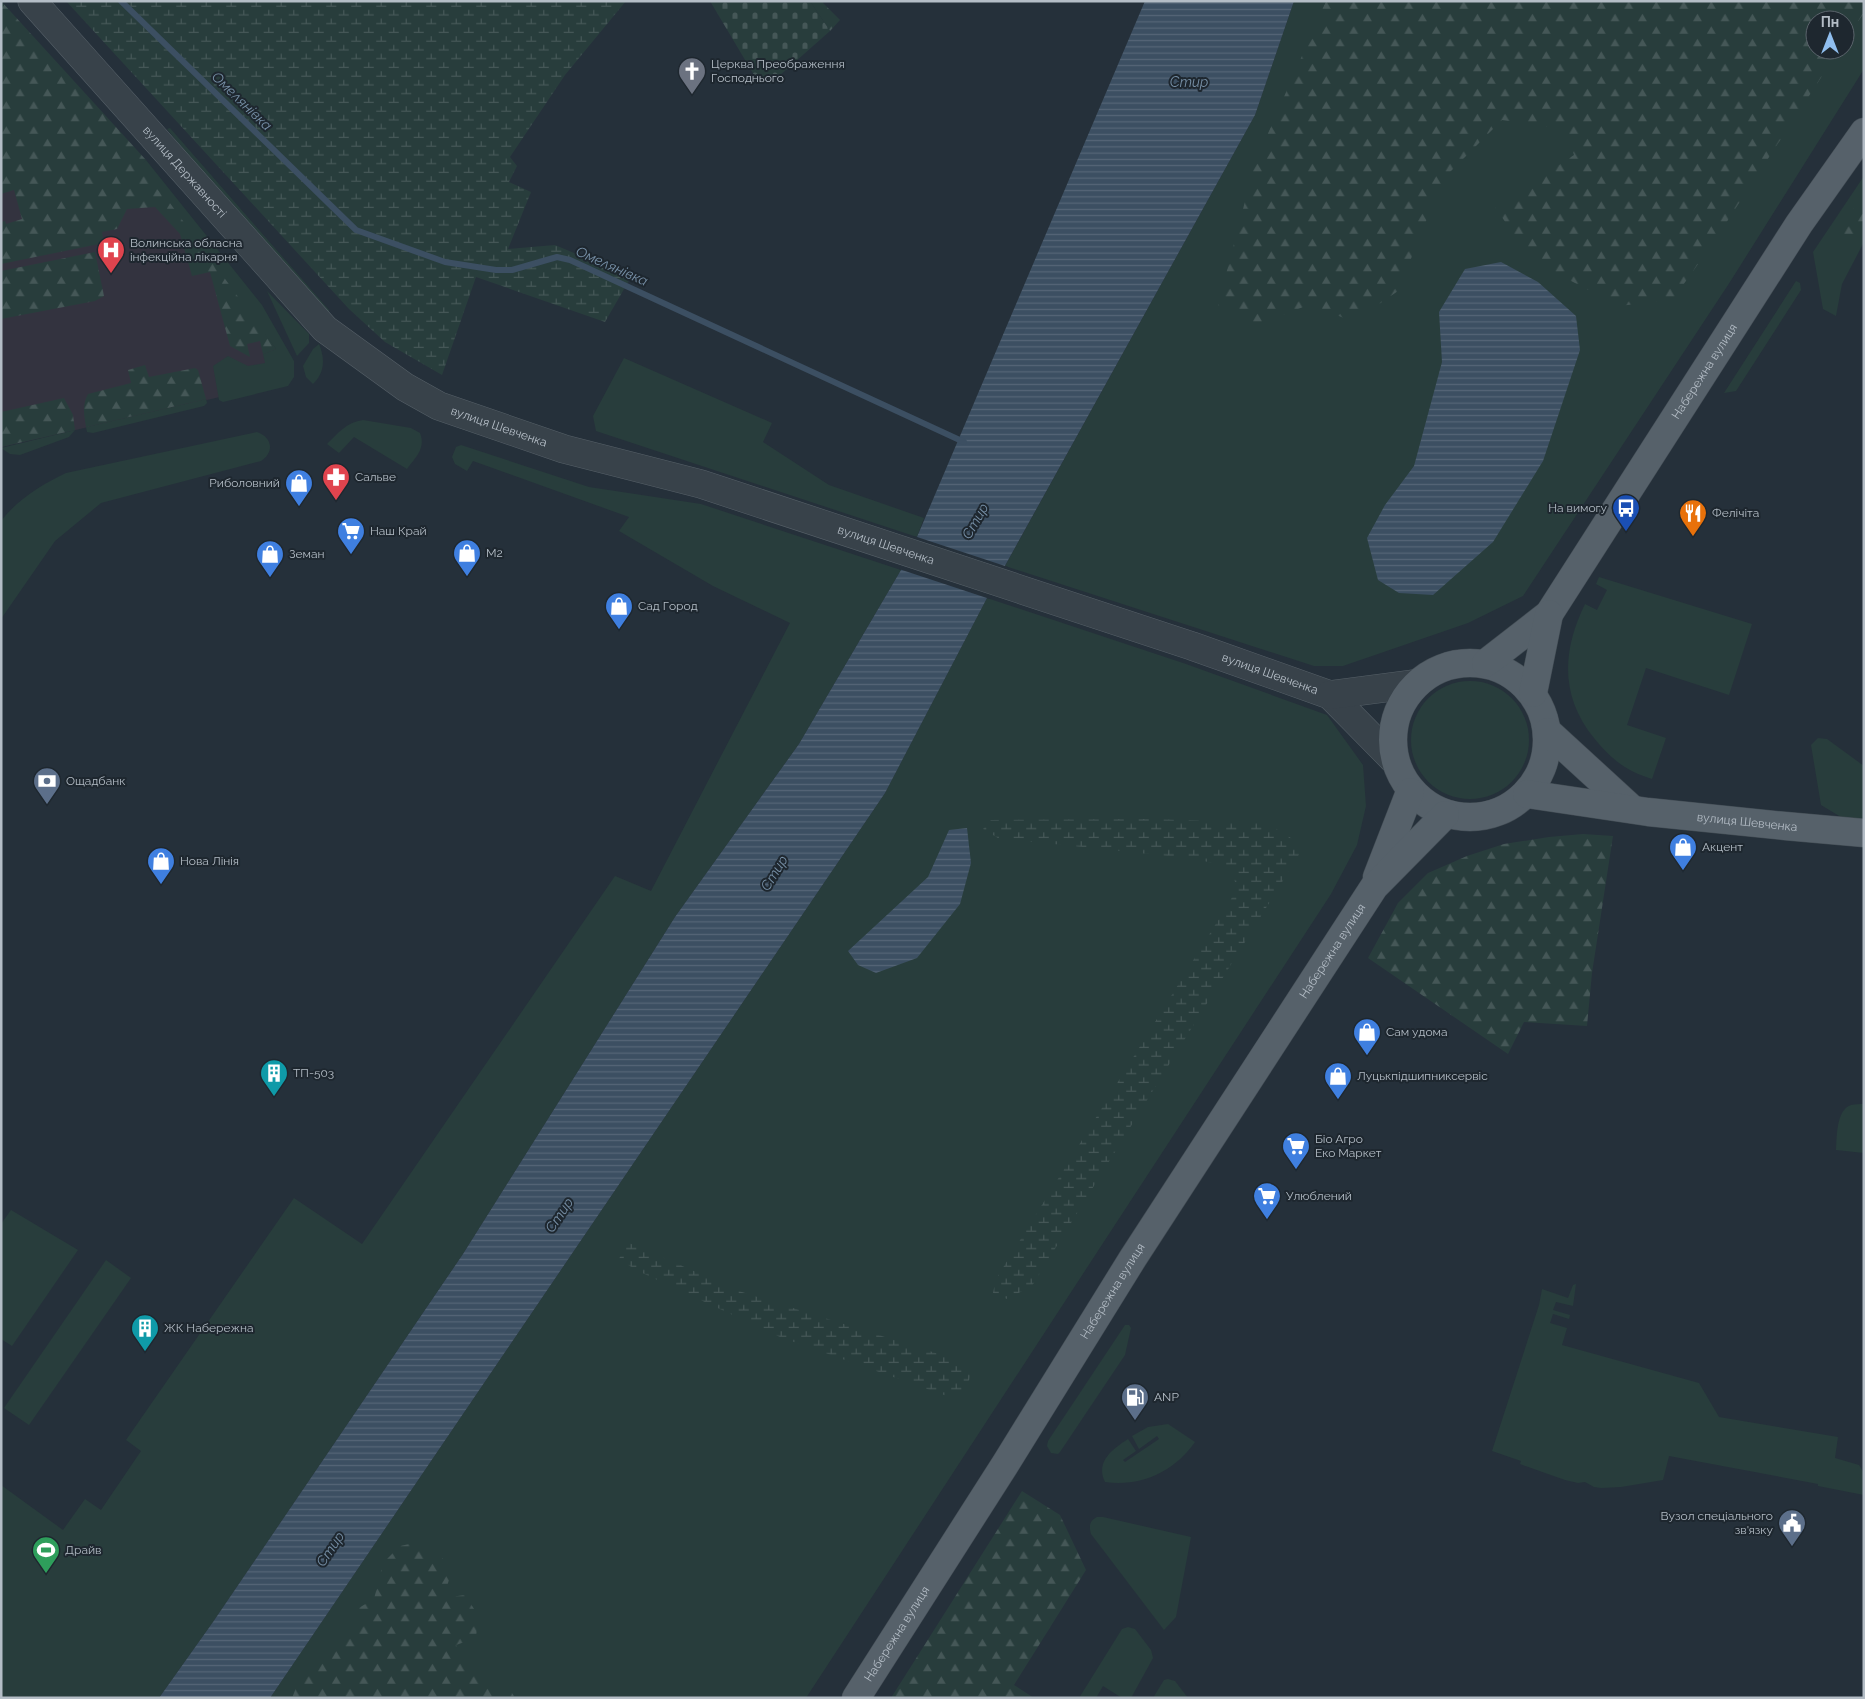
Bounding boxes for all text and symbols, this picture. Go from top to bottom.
north arrow [1805,10,1855,60]
text: Пн [1821,14,1839,30]
church icon: Церква Преображення Господнього [677,56,707,95]
place label: Церква Преображення Господнього [711,57,845,85]
water label: Омелянівка [209,68,275,134]
water label: Стир [1170,74,1208,90]
street label: вулиця Державності [140,123,229,220]
hospital icon: Волинська обласна інфекційна лікарня [96,235,126,274]
place label: Волинська обласна інфекційна лікарня [130,236,242,264]
water label: Омелянівка [573,243,651,289]
street label: Набережна вулиця [1669,321,1740,422]
street label: вулиця Шевченка [449,404,549,450]
pharmacy icon: Сальве [321,462,351,501]
shop icon: Риболовний [284,468,314,507]
place label: Сальве [355,470,396,484]
place label: Риболовний [209,476,280,490]
bus stop icon: На вимогу [1611,493,1641,532]
restaurant icon: Фелічіта [1678,498,1708,537]
water label: Стир [958,500,992,542]
place label: На вимогу [1548,501,1607,515]
place label: Фелічіта [1712,506,1759,520]
supermarket icon: Наш Край [336,516,366,555]
street label: вулиця Шевченка [836,523,936,568]
place label: Наш Край [370,524,427,538]
shop icon: М2 [452,538,482,577]
shop icon: Земан [255,539,285,578]
place label: М2 [486,546,503,560]
place label: Земан [289,547,325,561]
shop icon: Сад Город [604,591,634,630]
place label: Сад Город [638,599,698,613]
street label: вулиця Шевченка [1220,650,1320,697]
bank icon: Ощадбанк [32,766,62,805]
place label: Ощадбанк [66,774,125,788]
street label: вулиця Шевченка [1696,810,1798,834]
shop icon: Акцент [1668,832,1698,871]
place label: Акцент [1702,840,1743,854]
shop icon: Нова Лінія [146,846,176,885]
water label: Стир [757,852,791,894]
place label: Нова Лінія [180,854,239,868]
street label: Набережна вулиця [1296,901,1368,1001]
shop icon: Сам удома [1352,1017,1382,1056]
place label: Сам удома [1386,1025,1447,1039]
building icon: ТП-503 [259,1058,289,1097]
shop icon: Луцькпідшипниксервіс [1323,1061,1353,1100]
place label: ТП-503 [293,1066,334,1080]
place label: Луцькпідшипниксервіс [1357,1069,1488,1083]
supermarket icon: Біо Агро Еко Маркет [1281,1131,1311,1170]
place label: Біо Агро Еко Маркет [1315,1132,1382,1160]
supermarket icon: Улюблений [1252,1181,1282,1220]
place label: Улюблений [1286,1189,1352,1203]
water label: Стир [542,1195,576,1235]
street label: Набережна вулиця [1077,1241,1148,1342]
building icon: ЖК Набережна [130,1313,160,1352]
place label: ЖК Набережна [164,1321,253,1335]
fuel station icon: ANP [1120,1382,1150,1421]
place label: ANP [1154,1390,1179,1404]
public building icon: Вузол спеціального зв'язку [1777,1508,1807,1547]
place label: Вузол спеціального зв'язку [1661,1509,1773,1537]
water label: Стир [313,1529,347,1569]
sports icon: Драйв [31,1535,61,1574]
place label: Драйв [65,1543,101,1557]
street label: Набережна вулиця [861,1584,932,1684]

